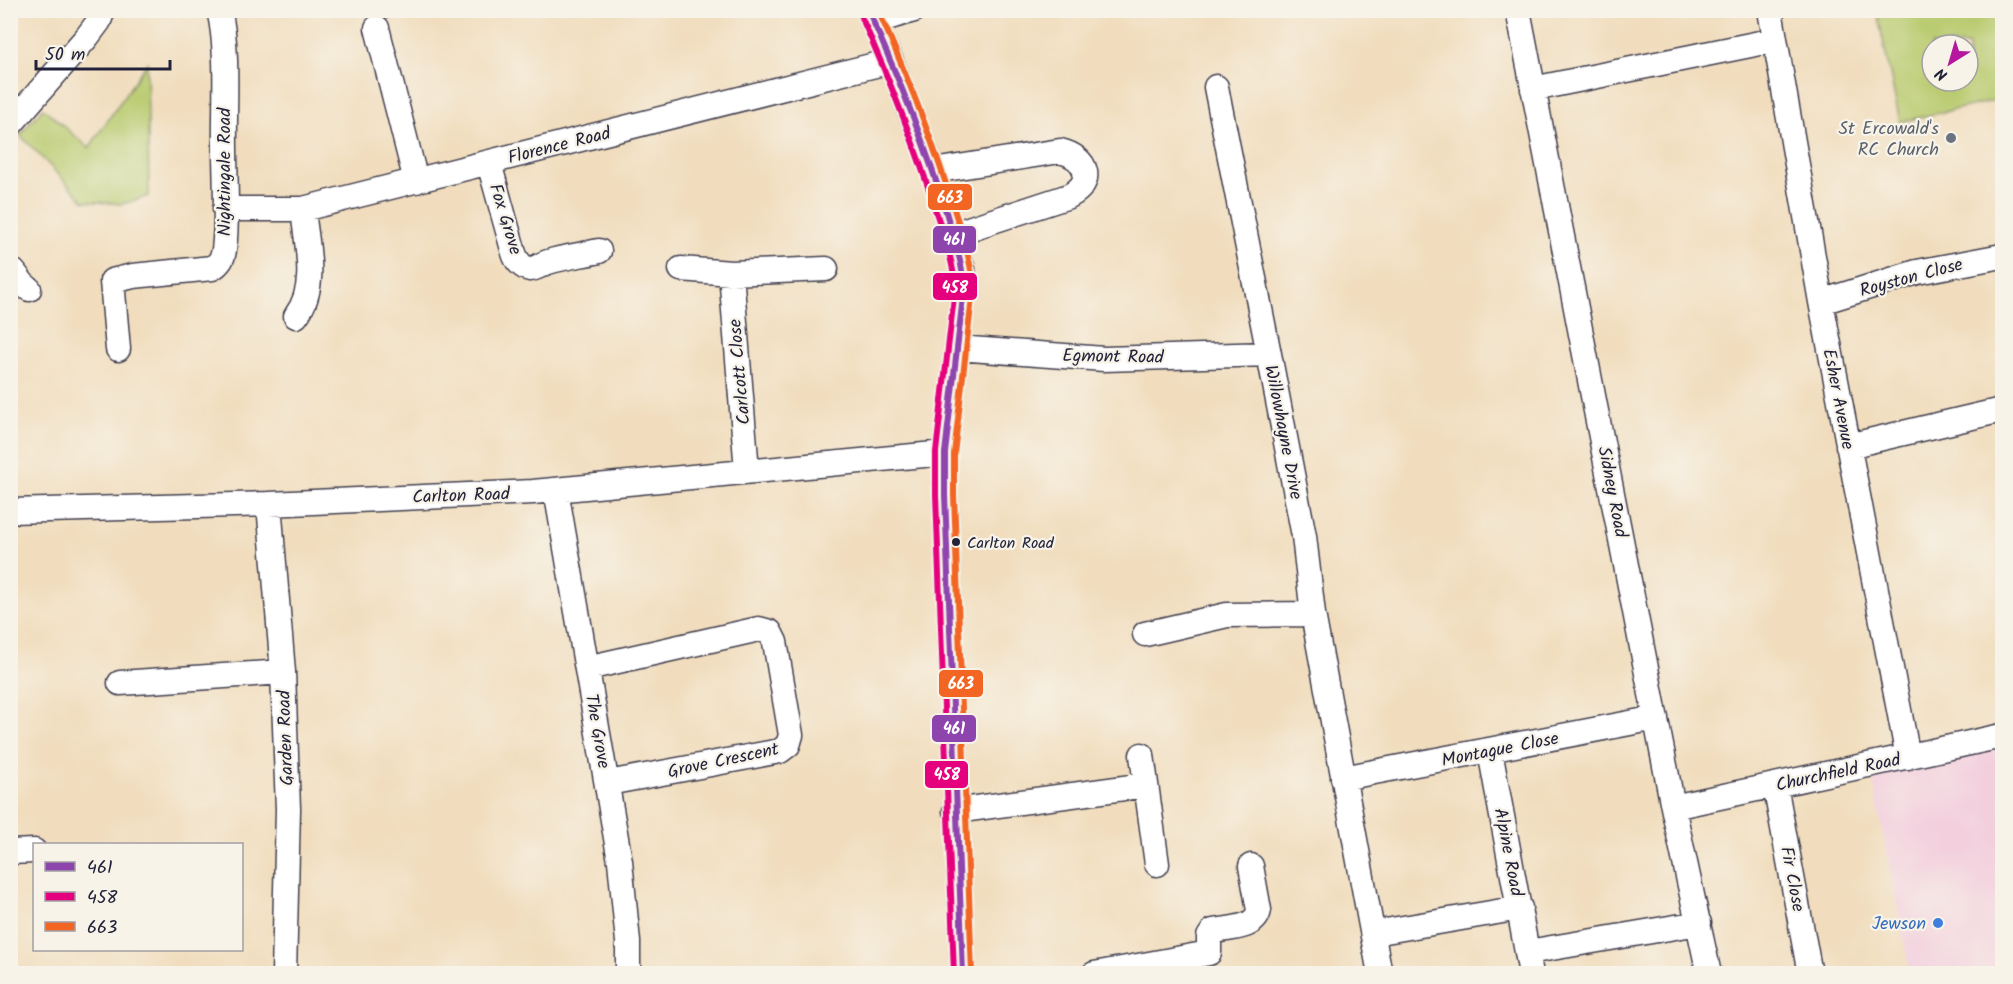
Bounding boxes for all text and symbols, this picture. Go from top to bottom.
scale bar [36,33,170,71]
north arrow [1920,33,1980,93]
text: 50 m [45,41,85,70]
text: N [1930,61,1953,87]
street label: Nightingale Road [211,107,240,236]
place label: St Ercowald's RC Church [1838,115,1939,165]
street label: Florence Road [505,119,615,173]
marker: St Ercowald's RC Church [1944,131,1958,145]
street label: Fox Grove [480,180,529,259]
line badge: 663 [927,183,973,211]
text: 663 [937,186,963,211]
line badge: 461 [932,225,977,254]
text: 461 [943,228,965,253]
street label: Royston Close [1857,251,1966,306]
line badge: 458 [932,272,978,301]
text: 458 [942,276,969,301]
street label: Carlcott Close [721,318,760,426]
street label: Egmont Road [1062,342,1165,373]
street label: Esher Avenue [1814,346,1862,452]
street label: Willowhayne Drive [1255,363,1310,502]
street label: Sidney Road [1588,444,1635,541]
street label: Carlton Road [412,480,511,513]
place label: Carlton Road [967,531,1055,556]
marker: Carlton Road [950,536,962,548]
line badge: 663 [938,669,984,698]
text: 663 [948,672,974,697]
street label: Garden Road [270,689,303,786]
street label: The Grove [576,692,617,771]
line badge: 461 [931,714,977,743]
text: 461 [943,717,965,742]
street label: Montague Close [1439,725,1561,776]
street label: Grove Crescent [665,735,783,787]
street label: Churchfield Road [1773,746,1904,801]
line badge: 458 [924,760,969,789]
text: 458 [934,763,961,788]
street label: Alpine Road [1485,806,1530,900]
legend [33,843,243,951]
street label: Fir Close [1771,844,1812,914]
text: 461 [87,854,113,883]
text: 458 [87,884,118,913]
place label: Jewson [1872,910,1926,939]
text: 663 [87,914,117,943]
marker: Jewson [1931,916,1945,930]

